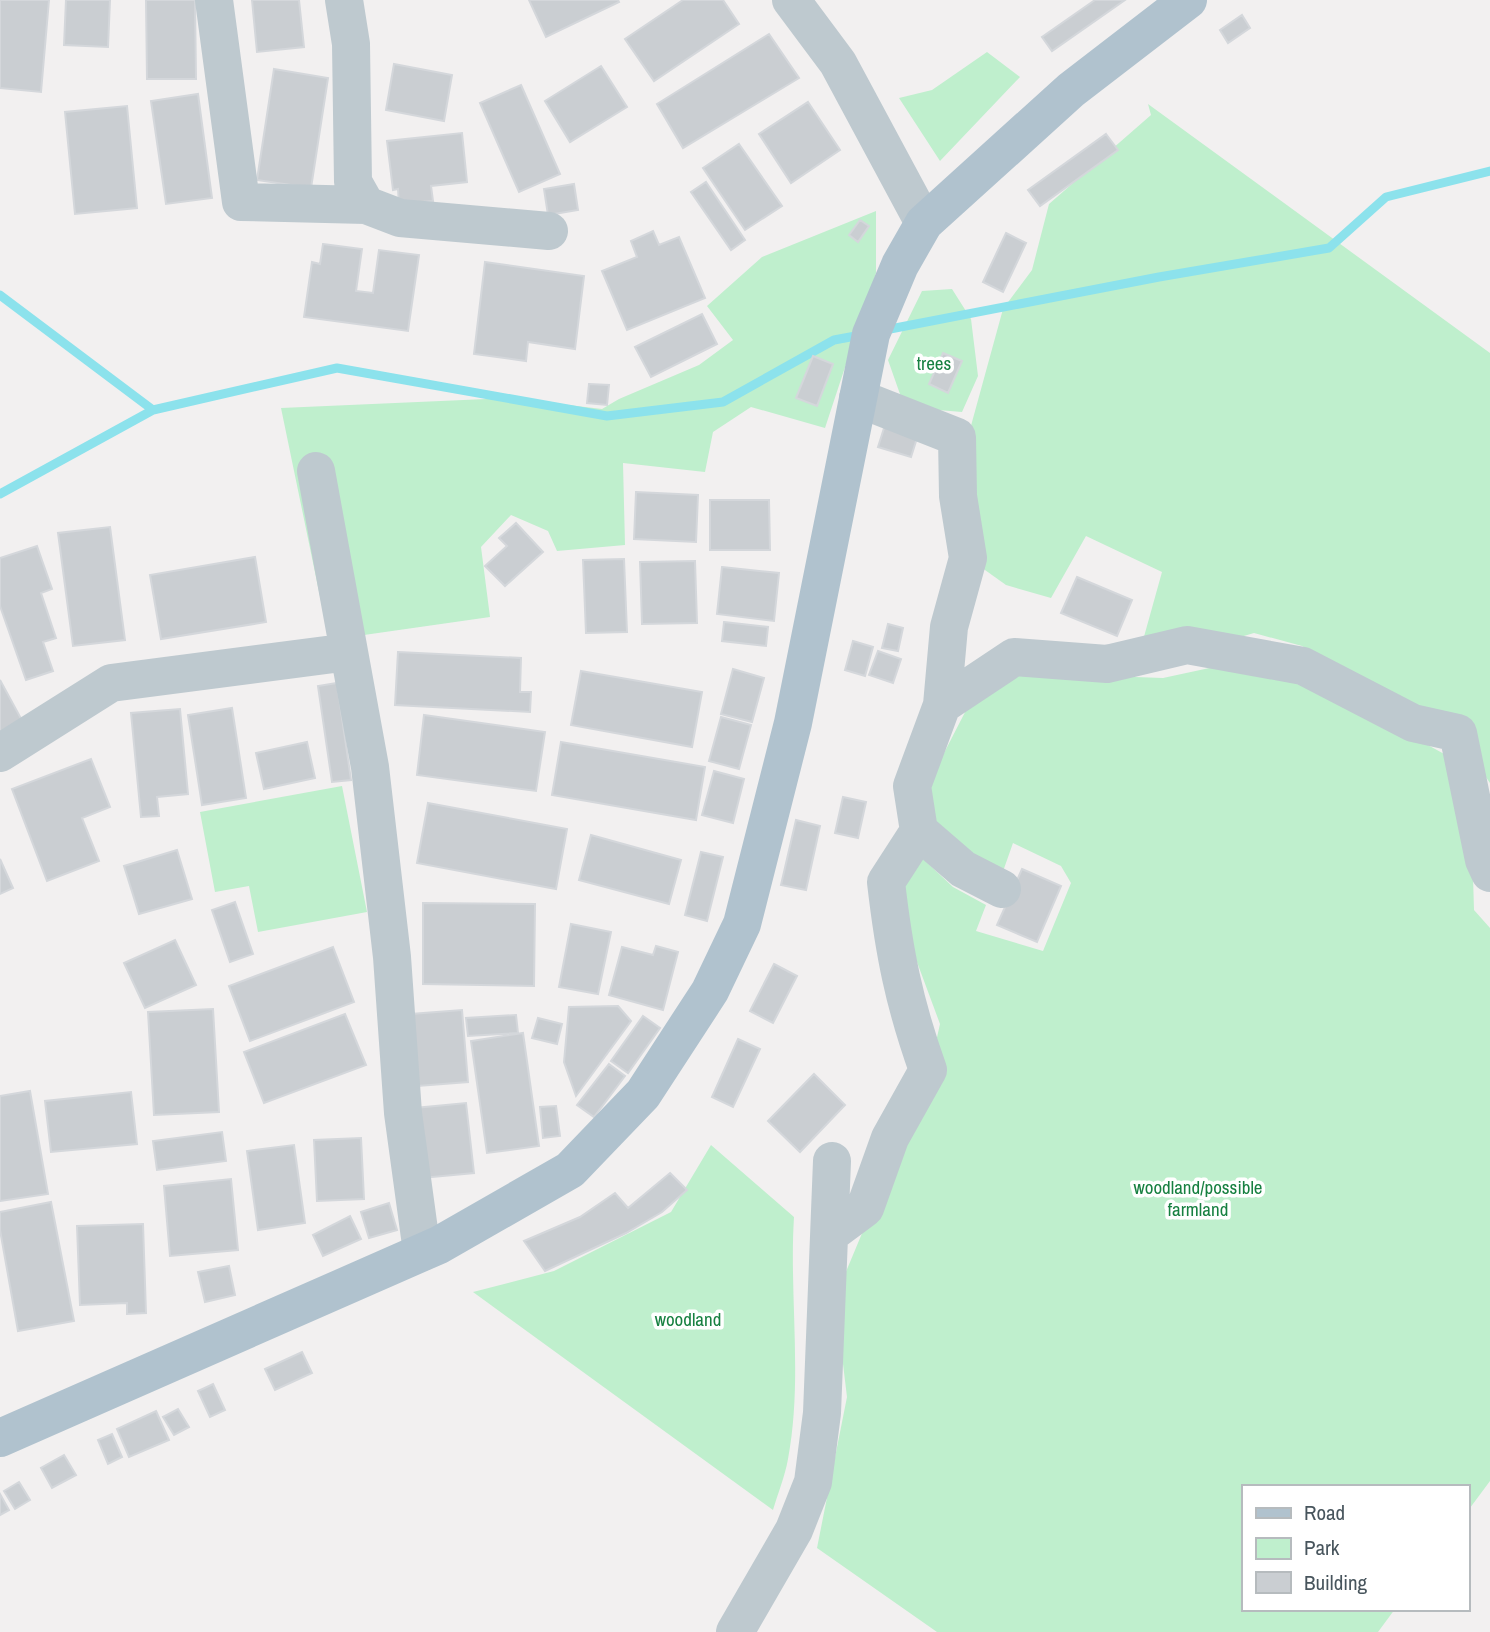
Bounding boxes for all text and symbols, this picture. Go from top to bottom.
park label: trees [917,350,952,376]
park label: woodland/possible farmland [1133,1174,1263,1222]
park label: woodland [655,1306,721,1332]
legend [1242,1485,1469,1611]
text: Road [1304,1498,1345,1527]
text: Park [1304,1533,1340,1562]
text: Building [1304,1568,1368,1597]

